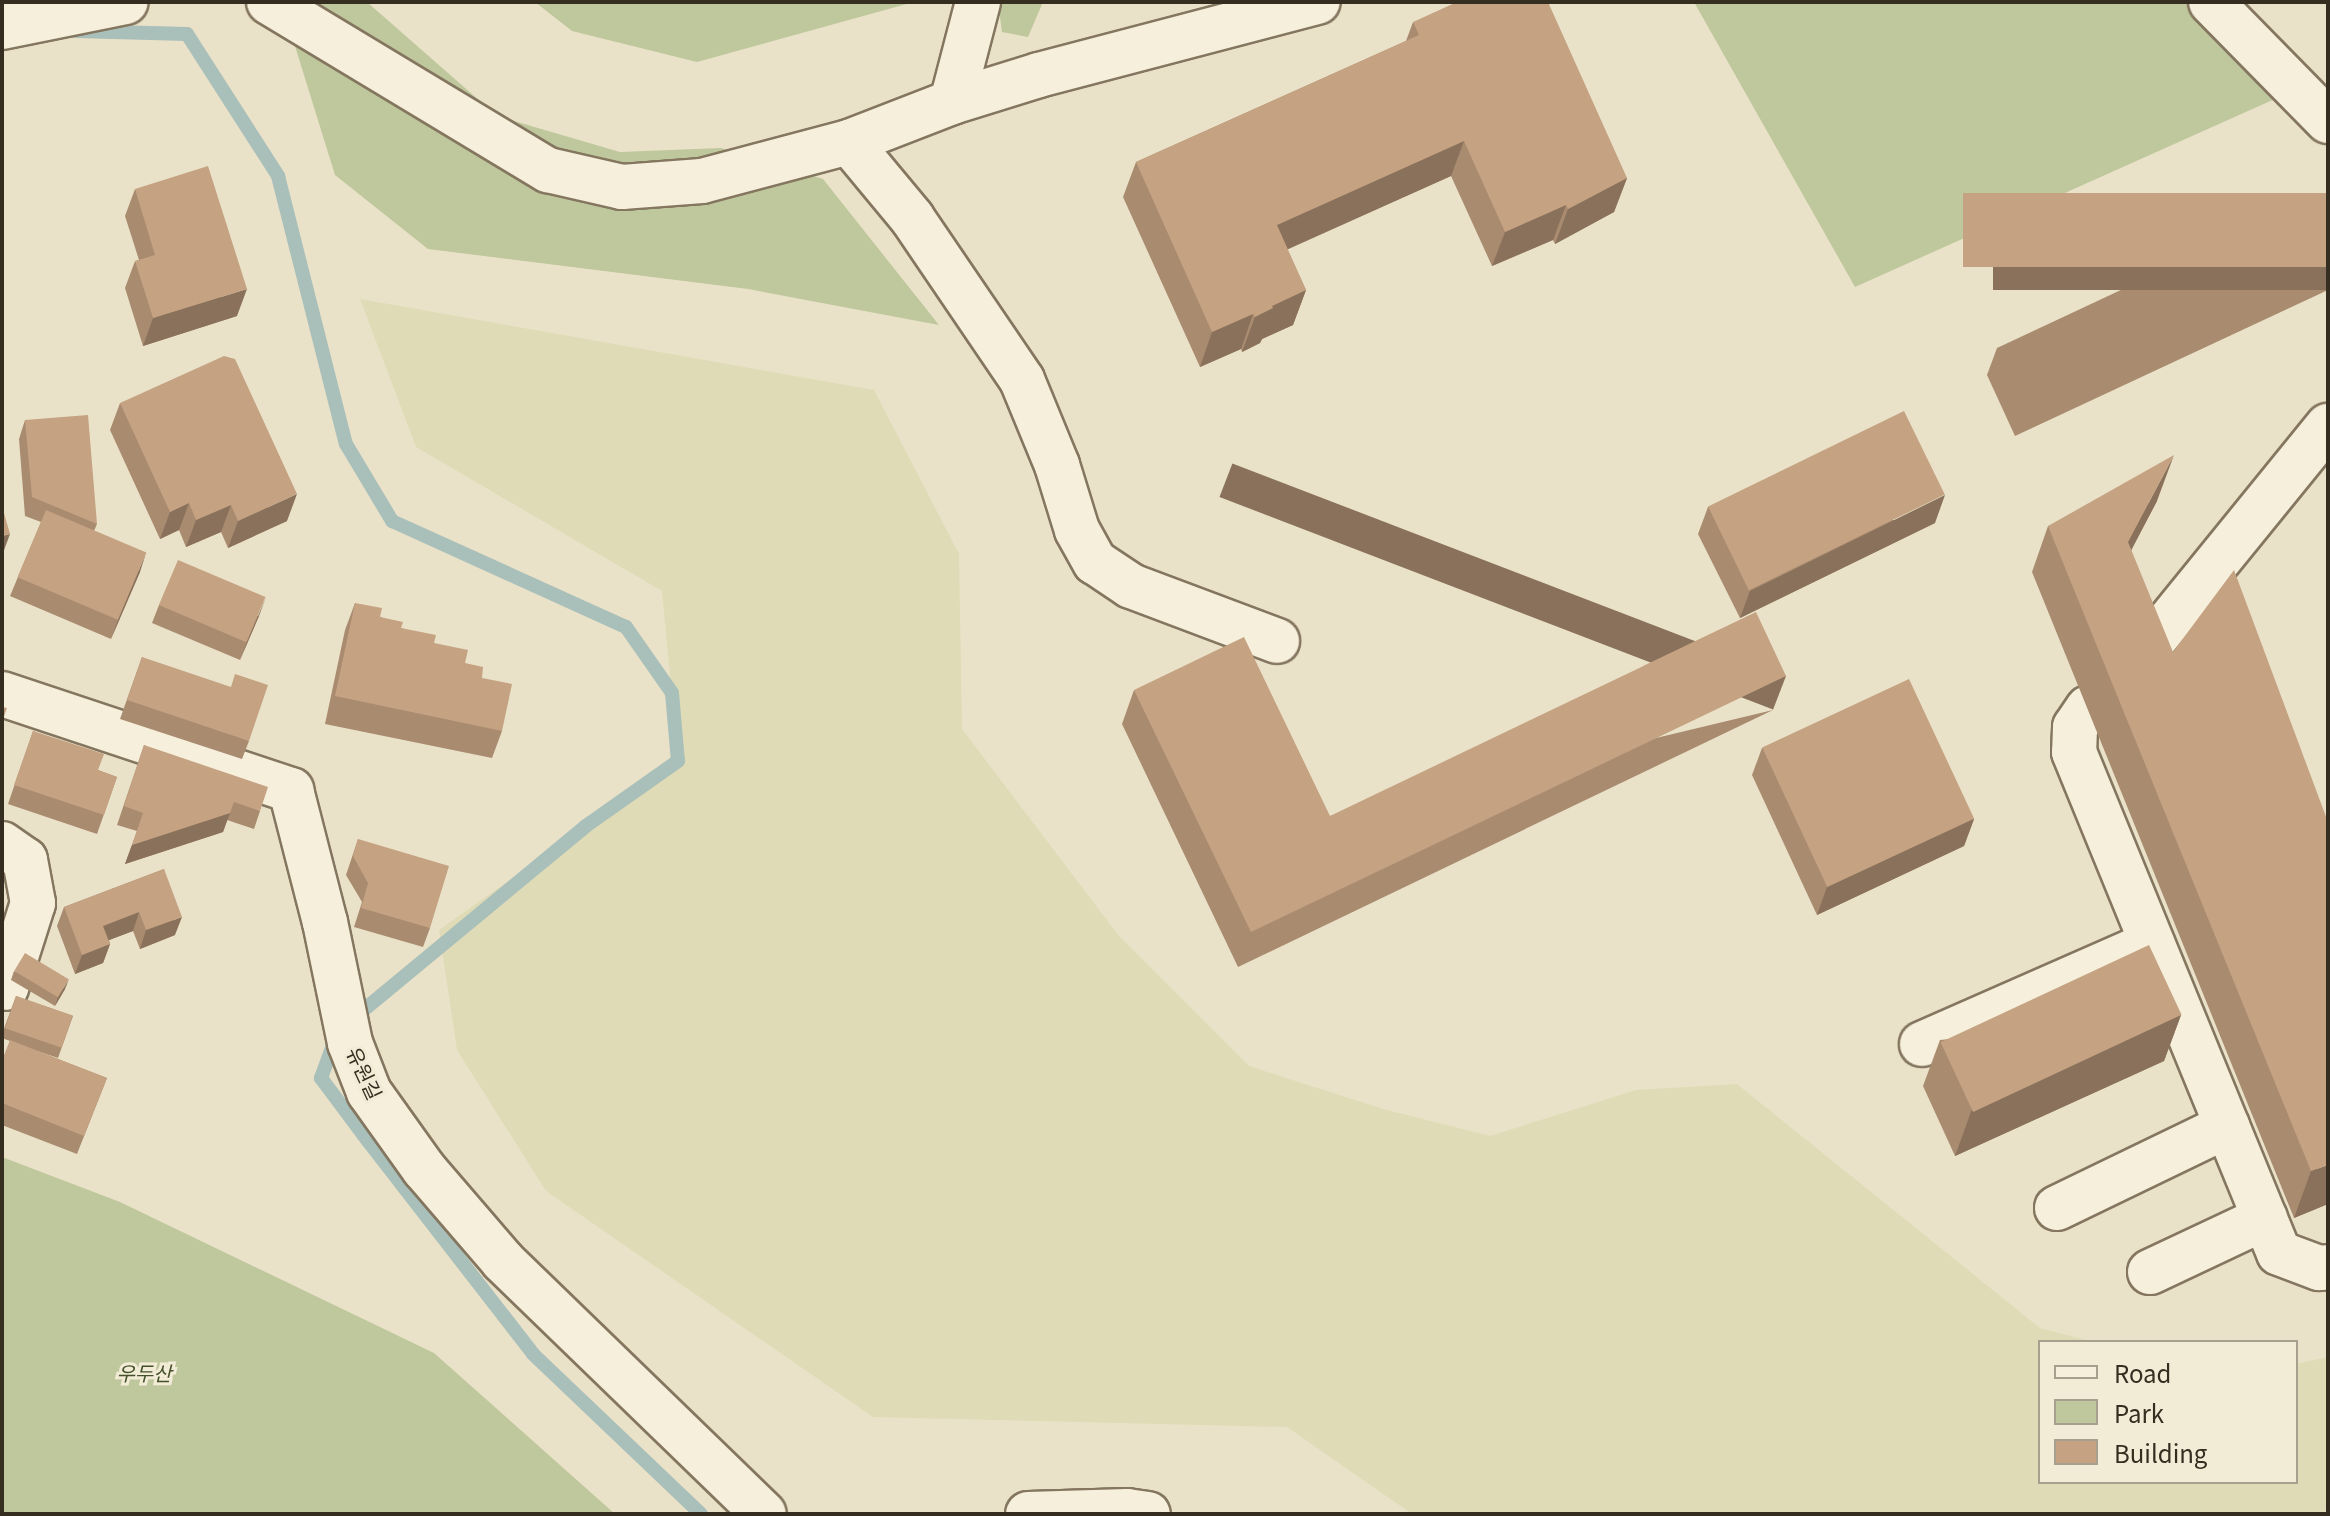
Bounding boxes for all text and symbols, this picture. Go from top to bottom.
street label: 유원길 [342,1043,388,1103]
legend [2038,1340,2298,1484]
text: Road [2114,1355,2171,1390]
park label: 우두산 [116,1360,172,1384]
text: Park [2114,1395,2164,1430]
text: Building [2114,1435,2207,1470]

